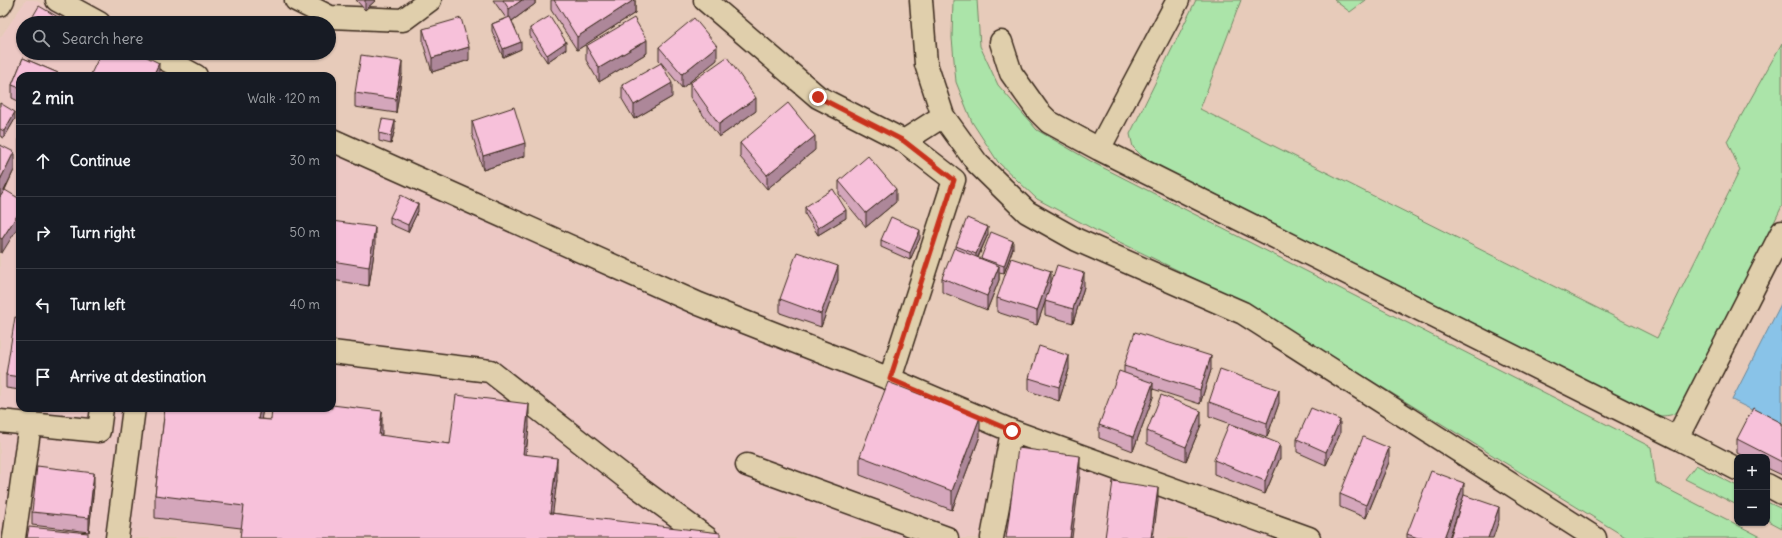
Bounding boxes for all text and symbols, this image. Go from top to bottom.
search box [16,16,336,60]
icon: search [30,27,52,49]
text: Search here [62,29,143,48]
text: 2 min [32,87,74,109]
route end [809,88,827,106]
text: Walk · 120 m [247,90,320,107]
icon: ahead [32,150,54,172]
text: Continue [70,151,131,170]
text: 30 m [290,152,320,169]
icon: right [32,222,54,244]
text: Turn right [70,223,135,242]
text: 50 m [289,224,320,241]
icon: left [32,294,54,316]
text: Turn left [70,295,125,314]
text: 40 m [289,296,320,313]
icon: arrive [32,366,54,388]
text: Arrive at destination [70,367,206,386]
route start [1003,422,1021,440]
map controls [1734,454,1770,526]
button: + [1734,454,1770,490]
button: − [1734,490,1770,526]

